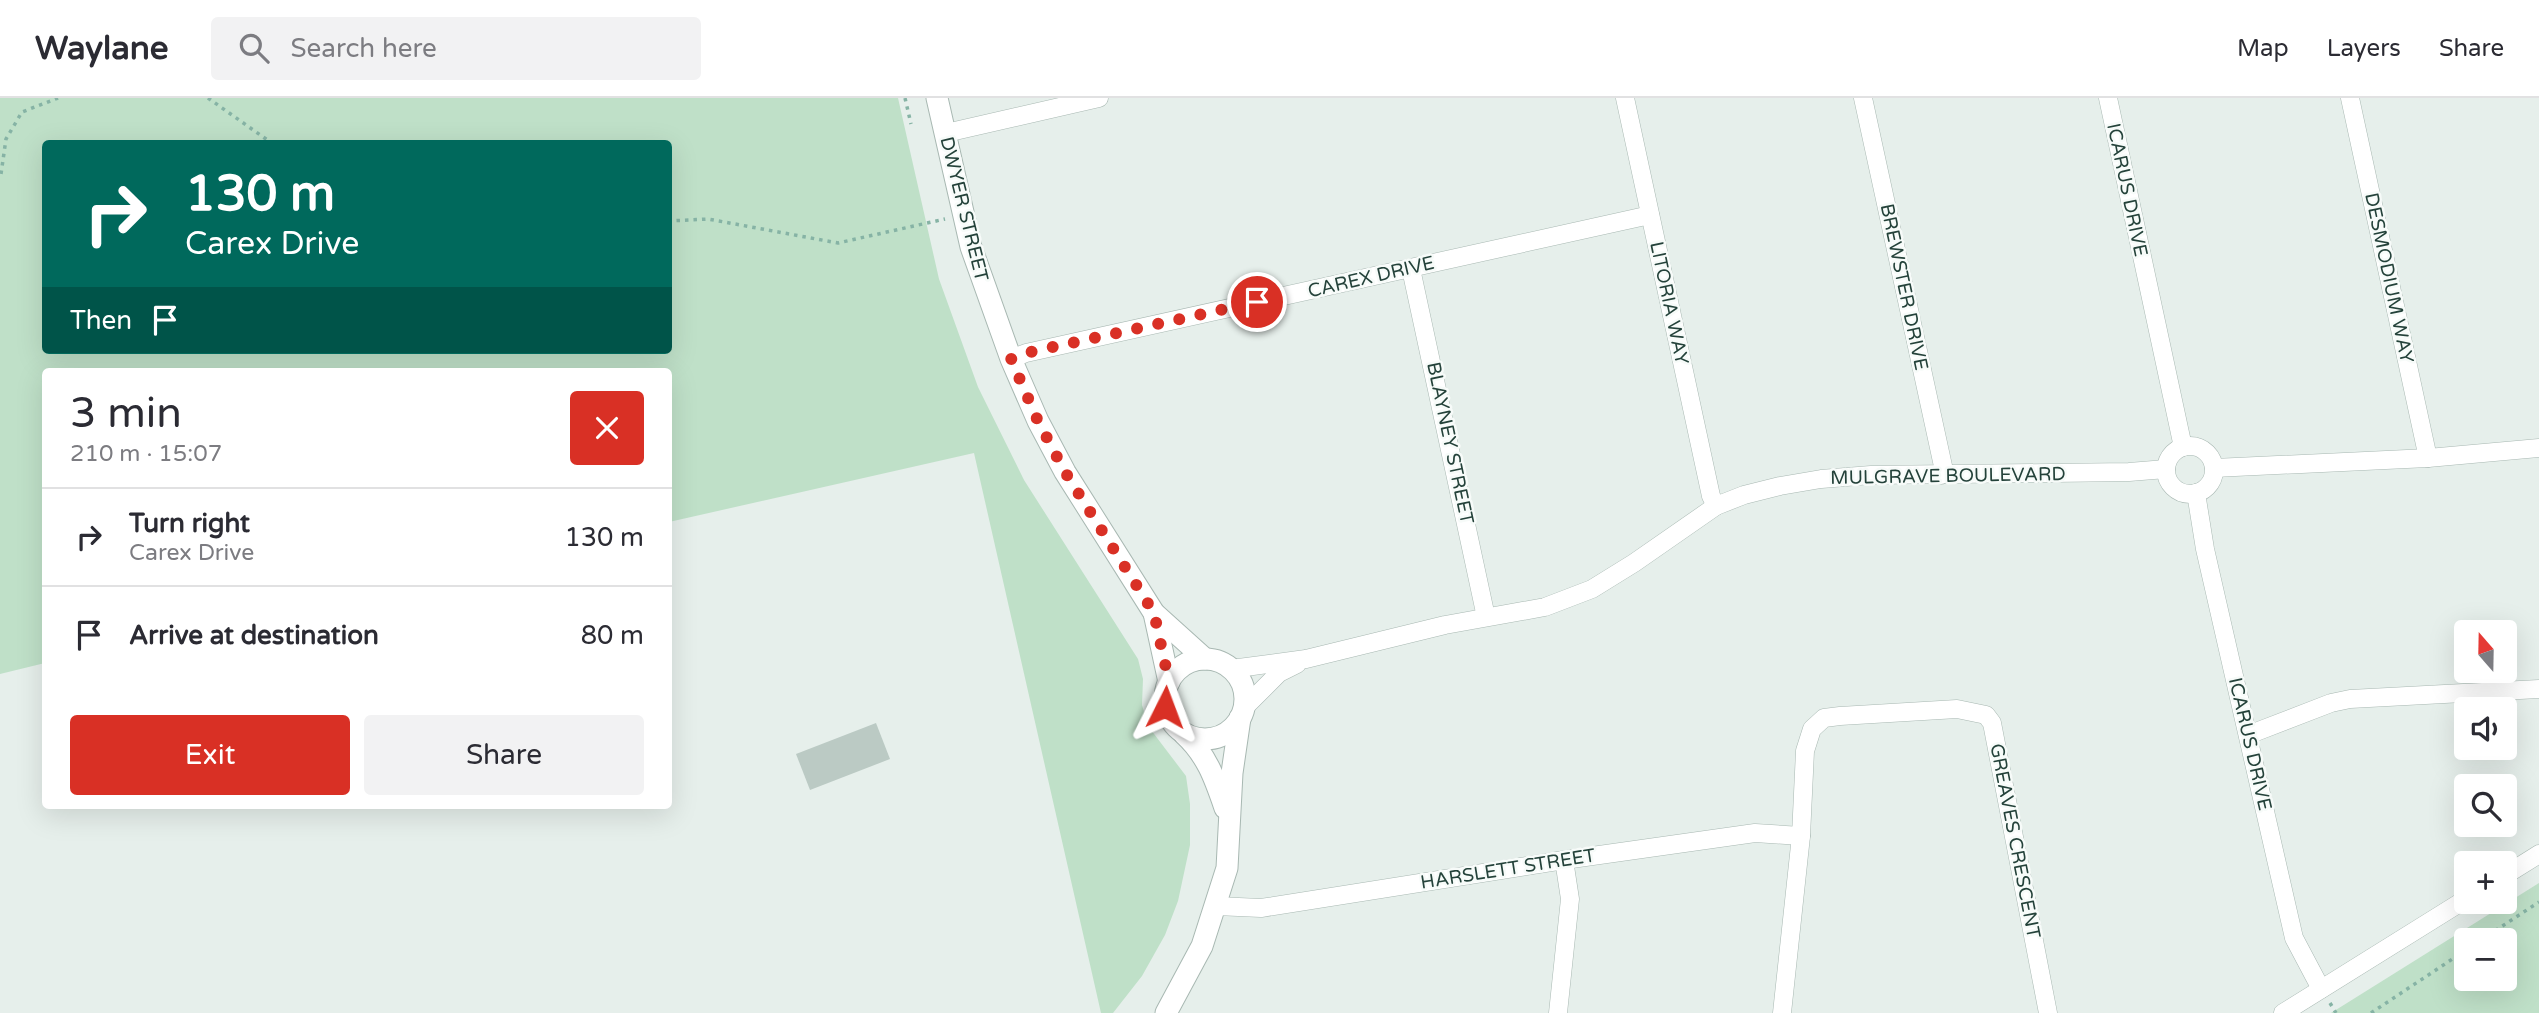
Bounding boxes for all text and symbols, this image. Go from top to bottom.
search box [211,17,701,80]
text: Waylane [35,29,169,68]
icon: search [235,29,273,67]
text: Search here [291,33,437,64]
text: Map [2237,34,2289,63]
text: Layers [2327,34,2401,63]
text: Share [2439,34,2504,63]
street label: ICARUS DRIVE [2102,121,2152,259]
street label: DWYER STREET [935,134,993,284]
text: 130 m [185,165,335,224]
icon: right [70,168,161,259]
street label: DESMODIUM WAY [2360,191,2418,365]
street label: BREWSTER DRIVE [1876,202,1932,372]
text: Carex Drive [185,225,359,263]
street label: LITORIA WAY [1645,239,1693,367]
street label: CAREX DRIVE [1306,252,1436,302]
pin [1227,272,1287,332]
icon: arrive [1238,283,1276,321]
icon: arrive [146,301,184,339]
text: Then [70,305,132,336]
street label: BLAYNEY STREET [1422,360,1478,527]
text: 3 min [70,388,182,439]
button: close [570,391,644,465]
text: 210 m · 15:07 [70,440,222,468]
street label: MULGRAVE BOULEVARD [1830,463,2066,489]
text: Turn right [129,508,250,539]
icon: right [70,518,108,556]
text: 130 m [564,522,644,553]
text: Carex Drive [129,539,254,567]
icon: arrive [70,616,108,654]
text: Arrive at destination [129,620,379,651]
text: 80 m [581,620,644,651]
north arrow [2454,620,2516,682]
map controls [2454,620,2517,991]
position arrow [1128,670,1202,744]
street label: ICARUS DRIVE [2224,675,2276,813]
button: sound [2454,697,2517,760]
button: Exit [70,715,350,795]
button: Share [364,715,644,795]
street label: GREAVES CRESCENT [1985,742,2045,941]
button: search [2454,774,2517,837]
street label: HARSLETT STREET [1419,844,1597,894]
button: + [2454,851,2517,914]
button: − [2454,928,2517,991]

